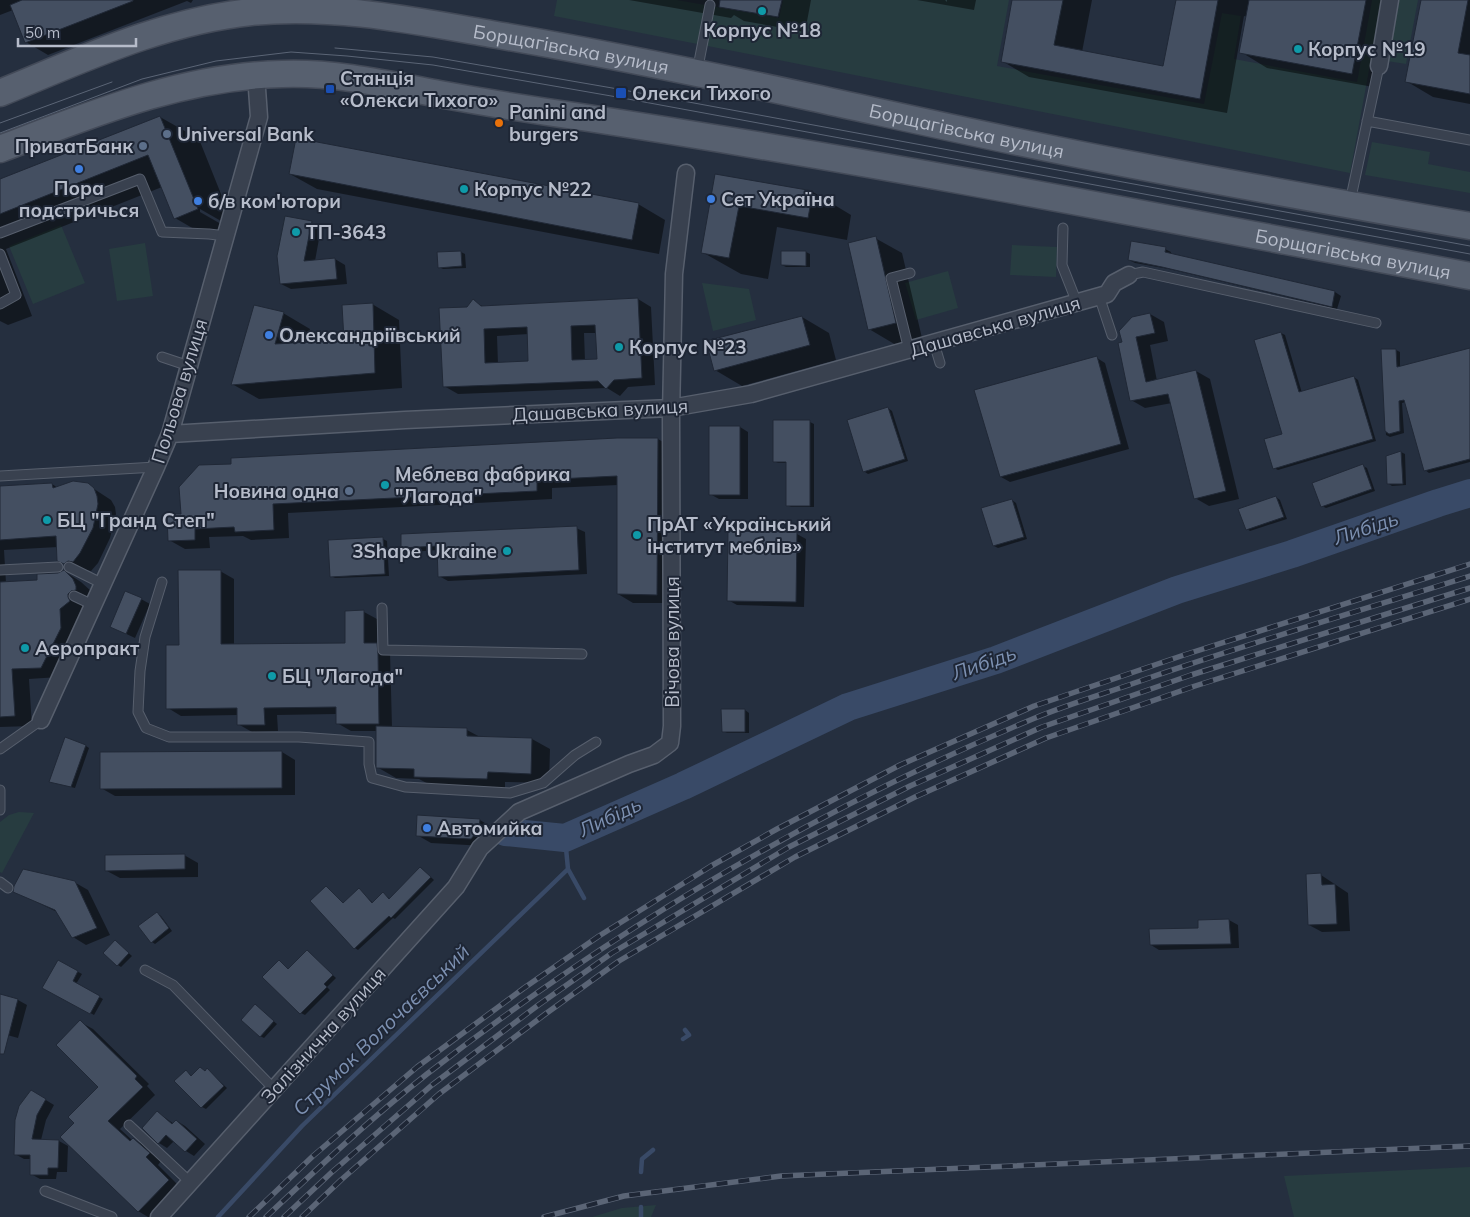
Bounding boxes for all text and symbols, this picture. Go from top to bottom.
marker: Корпус №18 [756,5,768,17]
scale bar [18,15,135,47]
place label: Корпус №18 [703,18,821,42]
street label: Борщагівська вулиця [471,19,671,79]
text: 50 m [25,23,60,42]
place label: Корпус №19 [1308,37,1426,61]
marker: Корпус №19 [1292,43,1304,55]
place label: Станція «Олекси Тихого» [340,66,498,112]
place label: Олекси Тихого [632,81,771,105]
marker: Станція «Олекси Тихого» [324,83,336,95]
marker: Олекси Тихого [614,86,628,100]
street label: Борщагівська вулиця [867,98,1066,163]
place label: Panini and burgers [509,100,606,146]
marker: Panini and burgers [493,117,505,129]
place label: Universal Bank [177,122,314,146]
marker: Universal Bank [161,128,173,140]
place label: ПриватБанк [15,134,133,158]
marker: ПриватБанк [137,140,149,152]
marker: Пора подстричься [73,163,85,175]
place label: Пора подстричься [19,176,139,222]
place label: Корпус №22 [474,177,592,201]
marker: Корпус №22 [458,183,470,195]
place label: Сет Україна [721,187,835,211]
place label: б/в ком'ютори [208,189,341,213]
marker: Сет Україна [705,193,717,205]
marker: б/в ком'ютори [192,195,204,207]
place label: ТП-3643 [306,220,386,244]
street label: Борщагівська вулиця [1253,223,1453,284]
marker: ТП-3643 [290,226,302,238]
street label: Дашавська вулиця [907,290,1083,362]
street label: Польова вулиця [146,316,212,466]
place label: Олександріївський [279,323,461,347]
marker: Олександріївський [263,329,275,341]
place label: Корпус №23 [629,335,747,359]
marker: Корпус №23 [613,341,625,353]
street label: Дашавська вулиця [511,393,689,427]
place label: Меблева фабрика "Лагода" [395,462,571,508]
place label: Новина одна [214,479,339,503]
marker: Меблева фабрика "Лагода" [379,479,391,491]
marker: Новина одна [343,485,355,497]
water label: Либідь [1329,505,1402,550]
place label: БЦ "Гранд Степ" [57,508,215,532]
place label: ПрАТ «Український інститут меблів» [647,512,831,558]
marker: БЦ "Гранд Степ" [41,514,53,526]
marker: ПрАТ «Український інститут меблів» [631,529,643,541]
place label: 3Shape Ukraine [352,539,497,563]
marker: 3Shape Ukraine [501,545,513,557]
street label: Вічова вулиця [660,576,684,708]
place label: Аеропракт [35,636,140,660]
water label: Либідь [947,640,1020,686]
marker: Аеропракт [19,642,31,654]
place label: БЦ "Лагода" [282,664,403,688]
marker: БЦ "Лагода" [266,670,278,682]
water label: Либідь [573,791,645,842]
place label: Автомийка [437,816,543,840]
marker: Автомийка [421,822,433,834]
water label: Струмок Волочаєвський [287,939,474,1121]
street label: Залізнична вулиця [255,962,391,1108]

